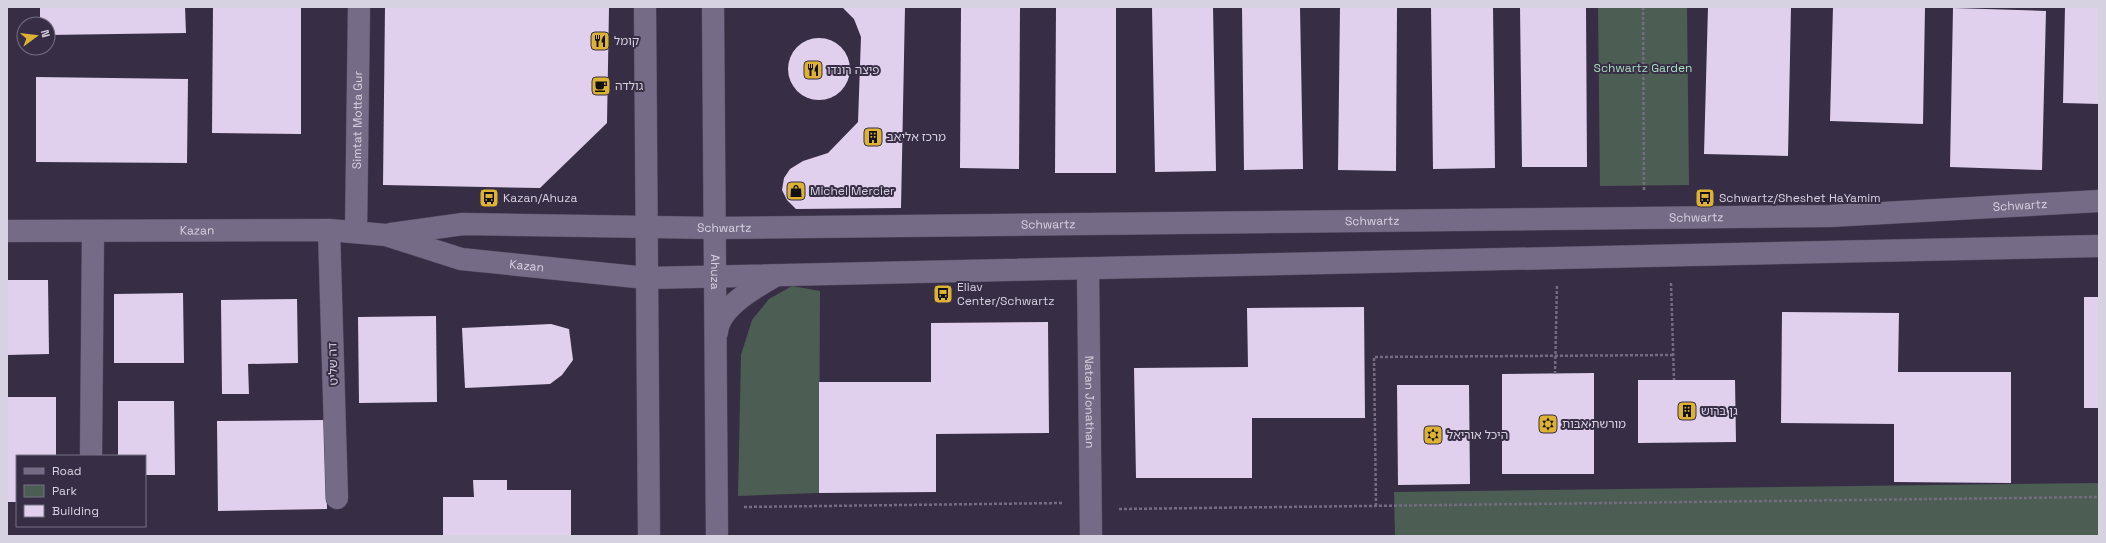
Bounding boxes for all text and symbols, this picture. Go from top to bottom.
north arrow [16,16,56,56]
text: N [38,28,53,39]
restaurant icon: קומל [589,30,611,52]
place label: קומל [614,33,640,49]
restaurant icon: פיצה רונדו [802,59,824,81]
park label: Schwartz Garden [1594,60,1692,76]
place label: פיצה רונדו [827,62,880,78]
street label: Simtat Motta Gur [349,70,366,169]
cafe icon: גולדה [590,75,612,97]
place label: גולדה [615,78,644,94]
building icon: מרכז אליאב [862,126,884,148]
place label: מרכז אליאב [887,129,946,145]
shop icon: Michel Mercier [785,180,807,202]
place label: Michel Mercier [810,183,895,199]
bus stop icon: Kazan/Ahuza [478,187,500,209]
bus stop icon: Schwartz/Sheshet HaYamim [1694,187,1716,209]
place label: Kazan/Ahuza [503,190,577,206]
place label: Schwartz/Sheshet HaYamim [1719,190,1881,206]
street label: Schwartz [1992,196,2048,215]
street label: Schwartz [1669,209,1724,226]
street label: Schwartz [1345,213,1400,229]
street label: Schwartz [1021,216,1076,233]
street label: Schwartz [697,220,752,236]
street label: Kazan [180,222,214,238]
street label: Ahuza [707,254,723,290]
street label: Kazan [509,256,545,275]
place label: Eliav Center/Schwartz [957,279,1055,309]
bus stop icon: Eliav Center/Schwartz [932,283,954,305]
street label: דה שליט [324,342,342,386]
street label: Natan Jonathan [1081,356,1098,448]
building icon: גן ברוש [1676,400,1698,422]
place label: גן ברוש [1701,403,1738,419]
synagogue icon: מורשת אבות [1537,413,1559,435]
place label: מורשת אבות [1562,416,1626,432]
synagogue icon: היכל אוריאל [1422,424,1444,446]
place label: היכל אוריאל [1447,427,1508,443]
legend [16,455,146,527]
text: Road [52,463,81,479]
text: Park [52,483,77,499]
text: Building [52,503,99,519]

